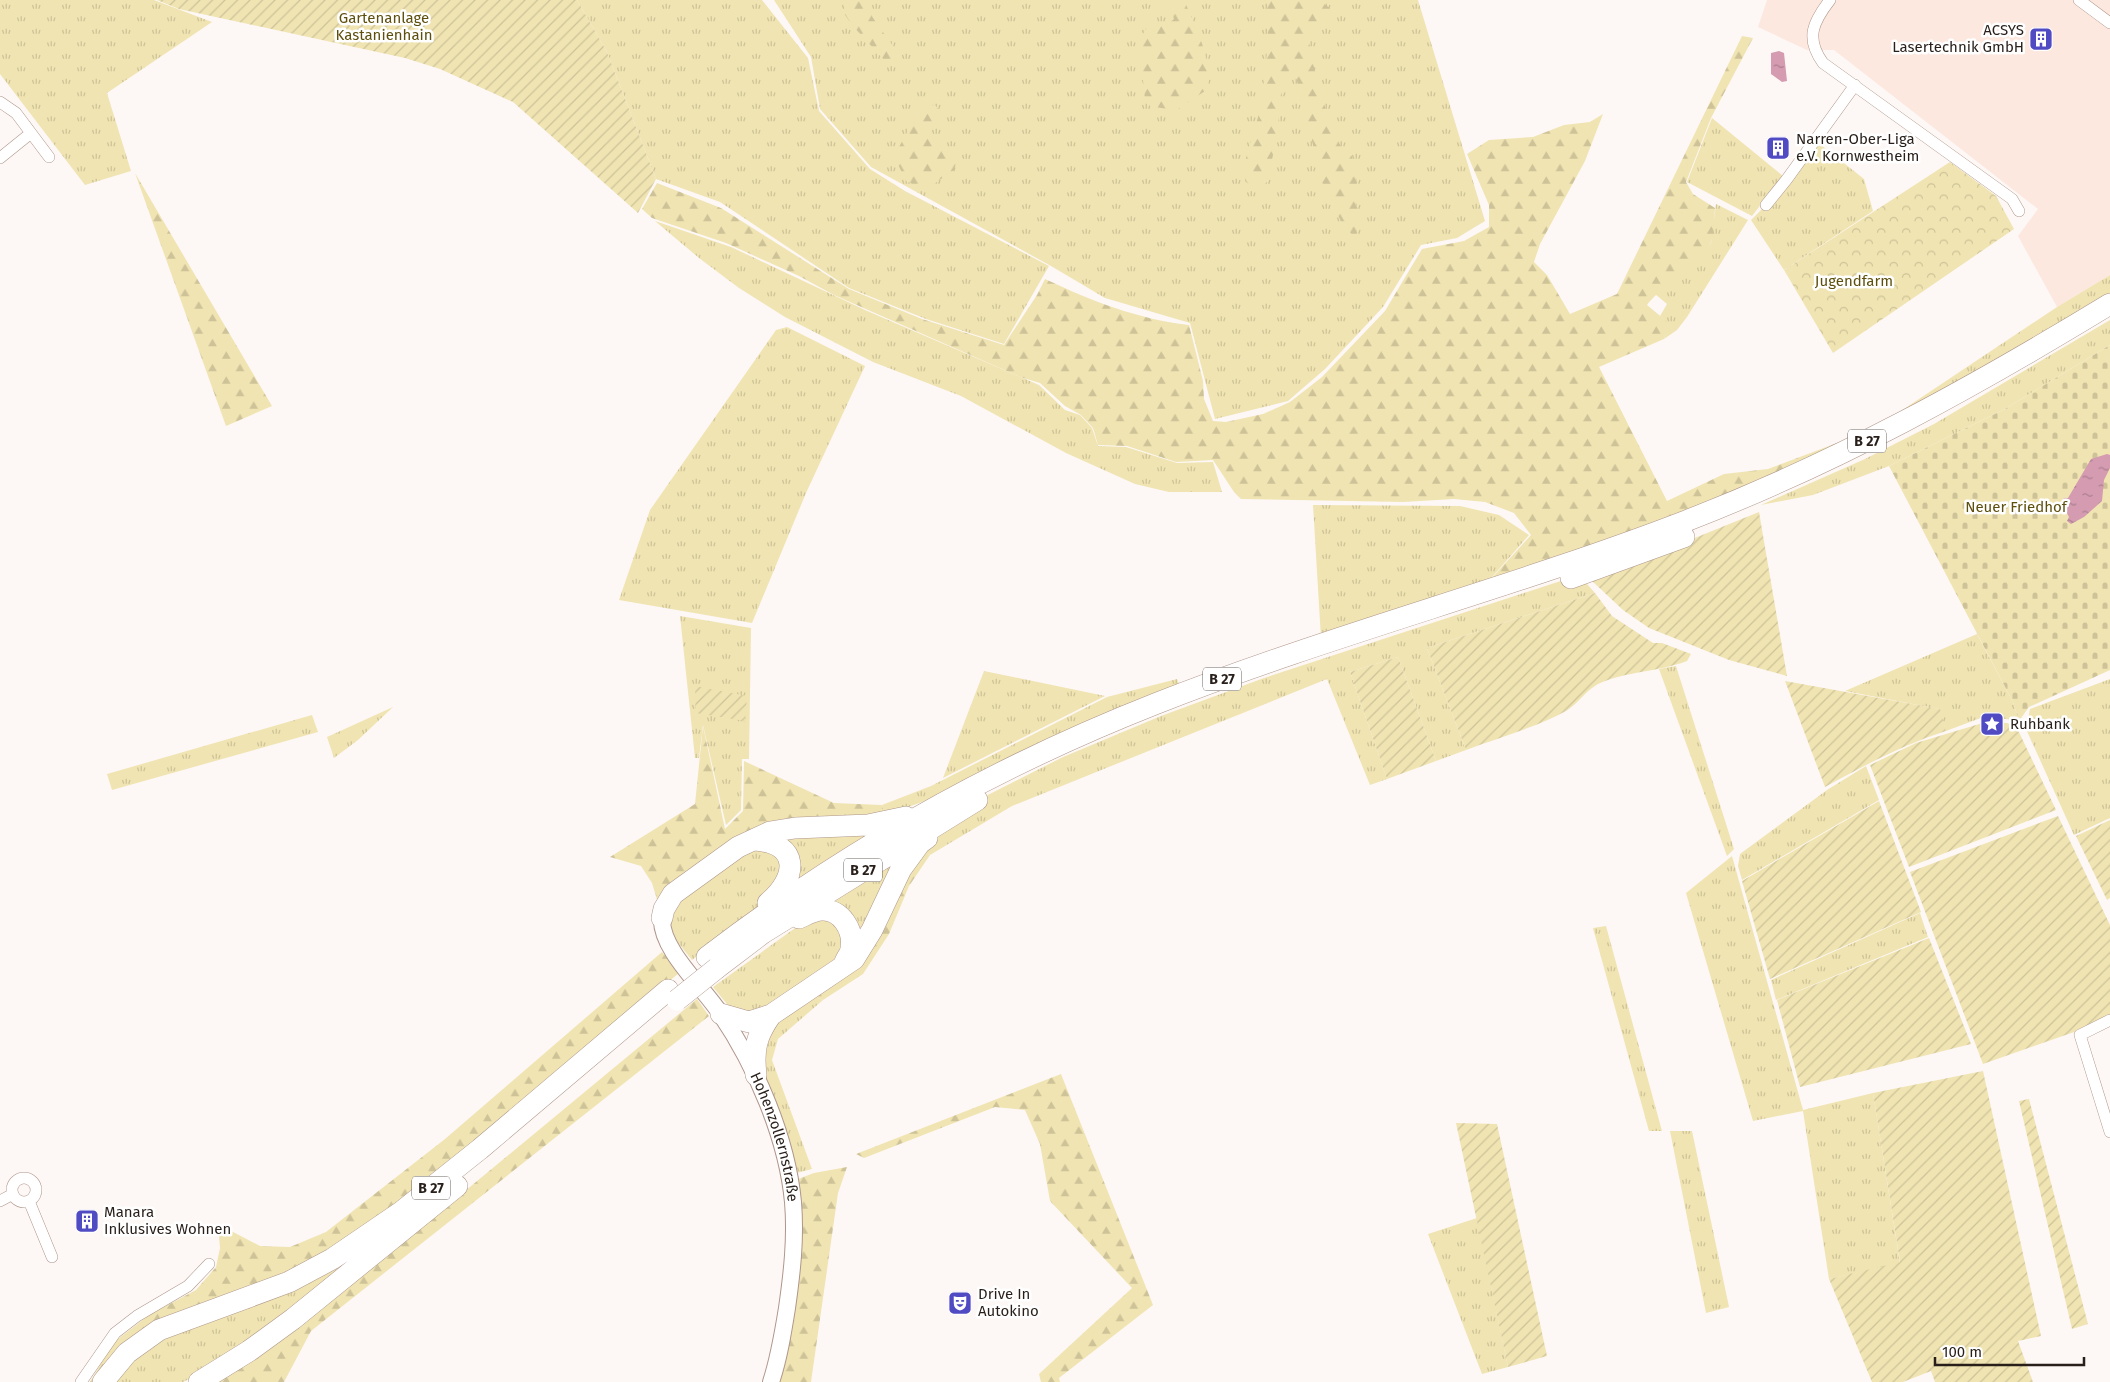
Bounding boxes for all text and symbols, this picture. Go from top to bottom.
park label: Gartenanlage Kastanienhain [335,9,433,44]
place label: ACSYS Lasertechnik GmbH [1892,21,2024,56]
building icon: ACSYS Lasertechnik GmbH [2028,26,2054,52]
place label: Narren-Ober-Liga e.V. Kornwestheim [1796,130,1919,165]
building icon: Narren-Ober-Liga e.V. Kornwestheim [1765,135,1791,161]
park label: Jugendfarm [1815,272,1893,290]
road number: B 27 [1848,430,1886,452]
park label: Neuer Friedhof [1965,498,2068,516]
road number: B 27 [1203,668,1241,691]
place icon: Ruhbank [1979,711,2005,737]
place label: Ruhbank [2010,715,2070,733]
road number: B 27 [844,858,882,882]
street label: Hohenzollernstraße [746,1069,802,1203]
road number: B 27 [412,1176,450,1200]
place label: Manara Inklusives Wohnen [104,1203,231,1238]
building icon: Manara Inklusives Wohnen [74,1208,100,1234]
place label: Drive In Autokino [978,1285,1039,1320]
theatre icon: Drive In Autokino [947,1290,973,1316]
scale bar [1935,1334,2084,1366]
text: 100 m [1942,1343,1982,1361]

